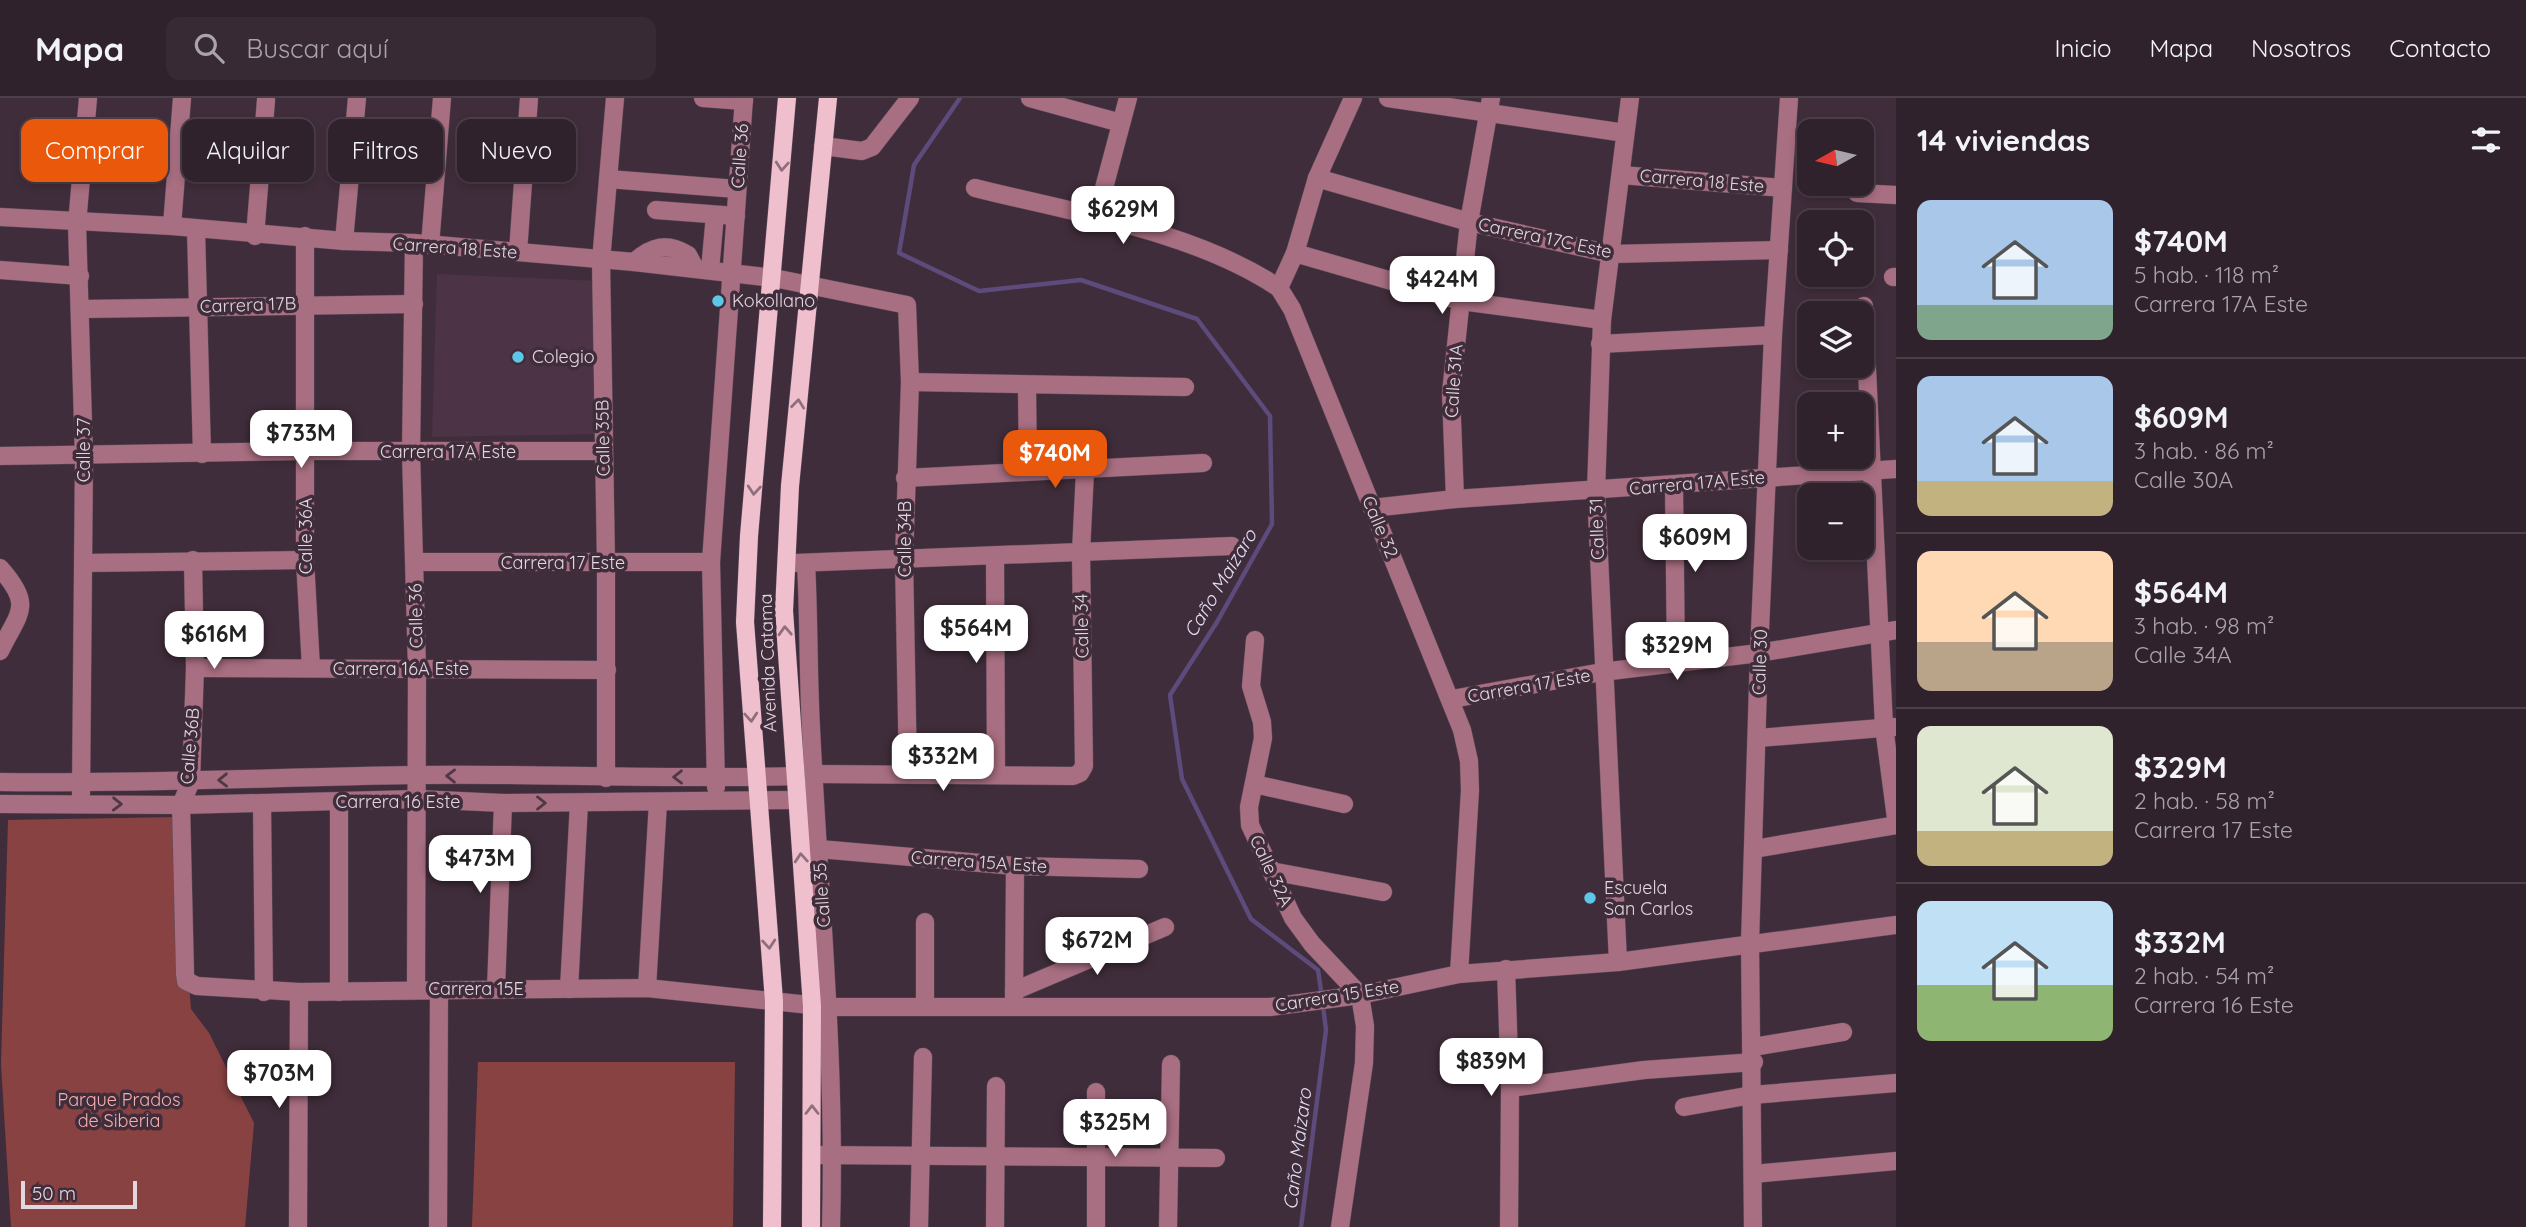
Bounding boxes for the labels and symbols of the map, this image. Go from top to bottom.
north arrow [1797,119,1874,196]
street label: Calle 36 [726,122,753,189]
one-way arrow [775,161,790,172]
street label: Carrera 18 Este [1639,164,1765,197]
pin: $629M [1074,186,1172,246]
street label: Carrera 17C Este [1476,212,1614,263]
street label: Carrera 18 Este [392,232,518,263]
pin: $424M [1393,256,1491,316]
place label: Kokollano [732,289,815,312]
street label: Carrera 17B [199,291,297,318]
marker: Kokollano [710,293,726,309]
street label: Calle 31A [1439,343,1468,418]
place label: Colegio [532,345,595,368]
marker: Colegio [510,349,526,365]
street label: Calle 35B [590,399,615,477]
one-way arrow [790,399,805,410]
pin: $733M [252,410,350,470]
street label: Calle 37 [72,418,95,482]
pin: $740M [1006,430,1104,490]
street label: Carrera 17A Este [380,440,516,463]
street label: Carrera 17A Este [1628,465,1766,500]
one-way arrow [746,484,761,496]
street label: Calle 32 [1357,492,1404,561]
street label: Calle 36A [294,497,317,574]
street label: Calle 31 [1584,498,1609,560]
street label: Calle 34B [893,501,916,577]
pin: $609M [1646,514,1744,574]
water label: Caño Maizaro [1178,523,1262,641]
street label: Carrera 17 Este [501,551,625,574]
street label: Calle 36 [403,583,428,649]
street label: Avenida Catama [754,593,781,733]
street label: Calle 34 [1069,593,1094,659]
pin: $564M [927,606,1025,665]
pin: $616M [165,612,263,671]
pin: $329M [1628,622,1726,682]
one-way arrow [778,625,793,636]
street label: Calle 30 [1747,629,1772,695]
street label: Carrera 16A Este [333,657,469,680]
street label: Carrera 17 Este [1466,663,1592,708]
street label: Calle 36B [175,707,204,785]
one-way arrow [743,712,758,723]
pin: $332M [894,734,992,793]
one-way arrow [445,768,455,784]
one-way arrow [672,769,683,785]
one-way arrow [218,772,228,788]
street label: Carrera 16 Este [336,790,460,813]
one-way arrow [536,795,546,811]
one-way arrow [112,796,123,812]
street label: Calle 32A [1245,831,1298,911]
pin: $473M [431,836,529,895]
street label: Carrera 15A Este [910,845,1048,878]
one-way arrow [794,852,809,863]
street label: Calle 35 [808,862,835,928]
place label: Escuela San Carlos [1604,876,1693,920]
marker: Escuela San Carlos [1582,890,1598,906]
pin: $672M [1048,918,1146,977]
one-way arrow [761,939,776,950]
street label: Carrera 15 Este [1273,974,1400,1017]
street label: Carrera 15E [428,977,524,1000]
pin: $839M [1442,1038,1540,1098]
pin: $703M [230,1051,328,1110]
water label: Caño Maizaro [1278,1086,1317,1211]
park label: Parque Prados de Siberia [58,1088,180,1132]
pin: $325M [1066,1100,1164,1159]
one-way arrow [804,1104,820,1115]
scale bar [21,1178,136,1210]

